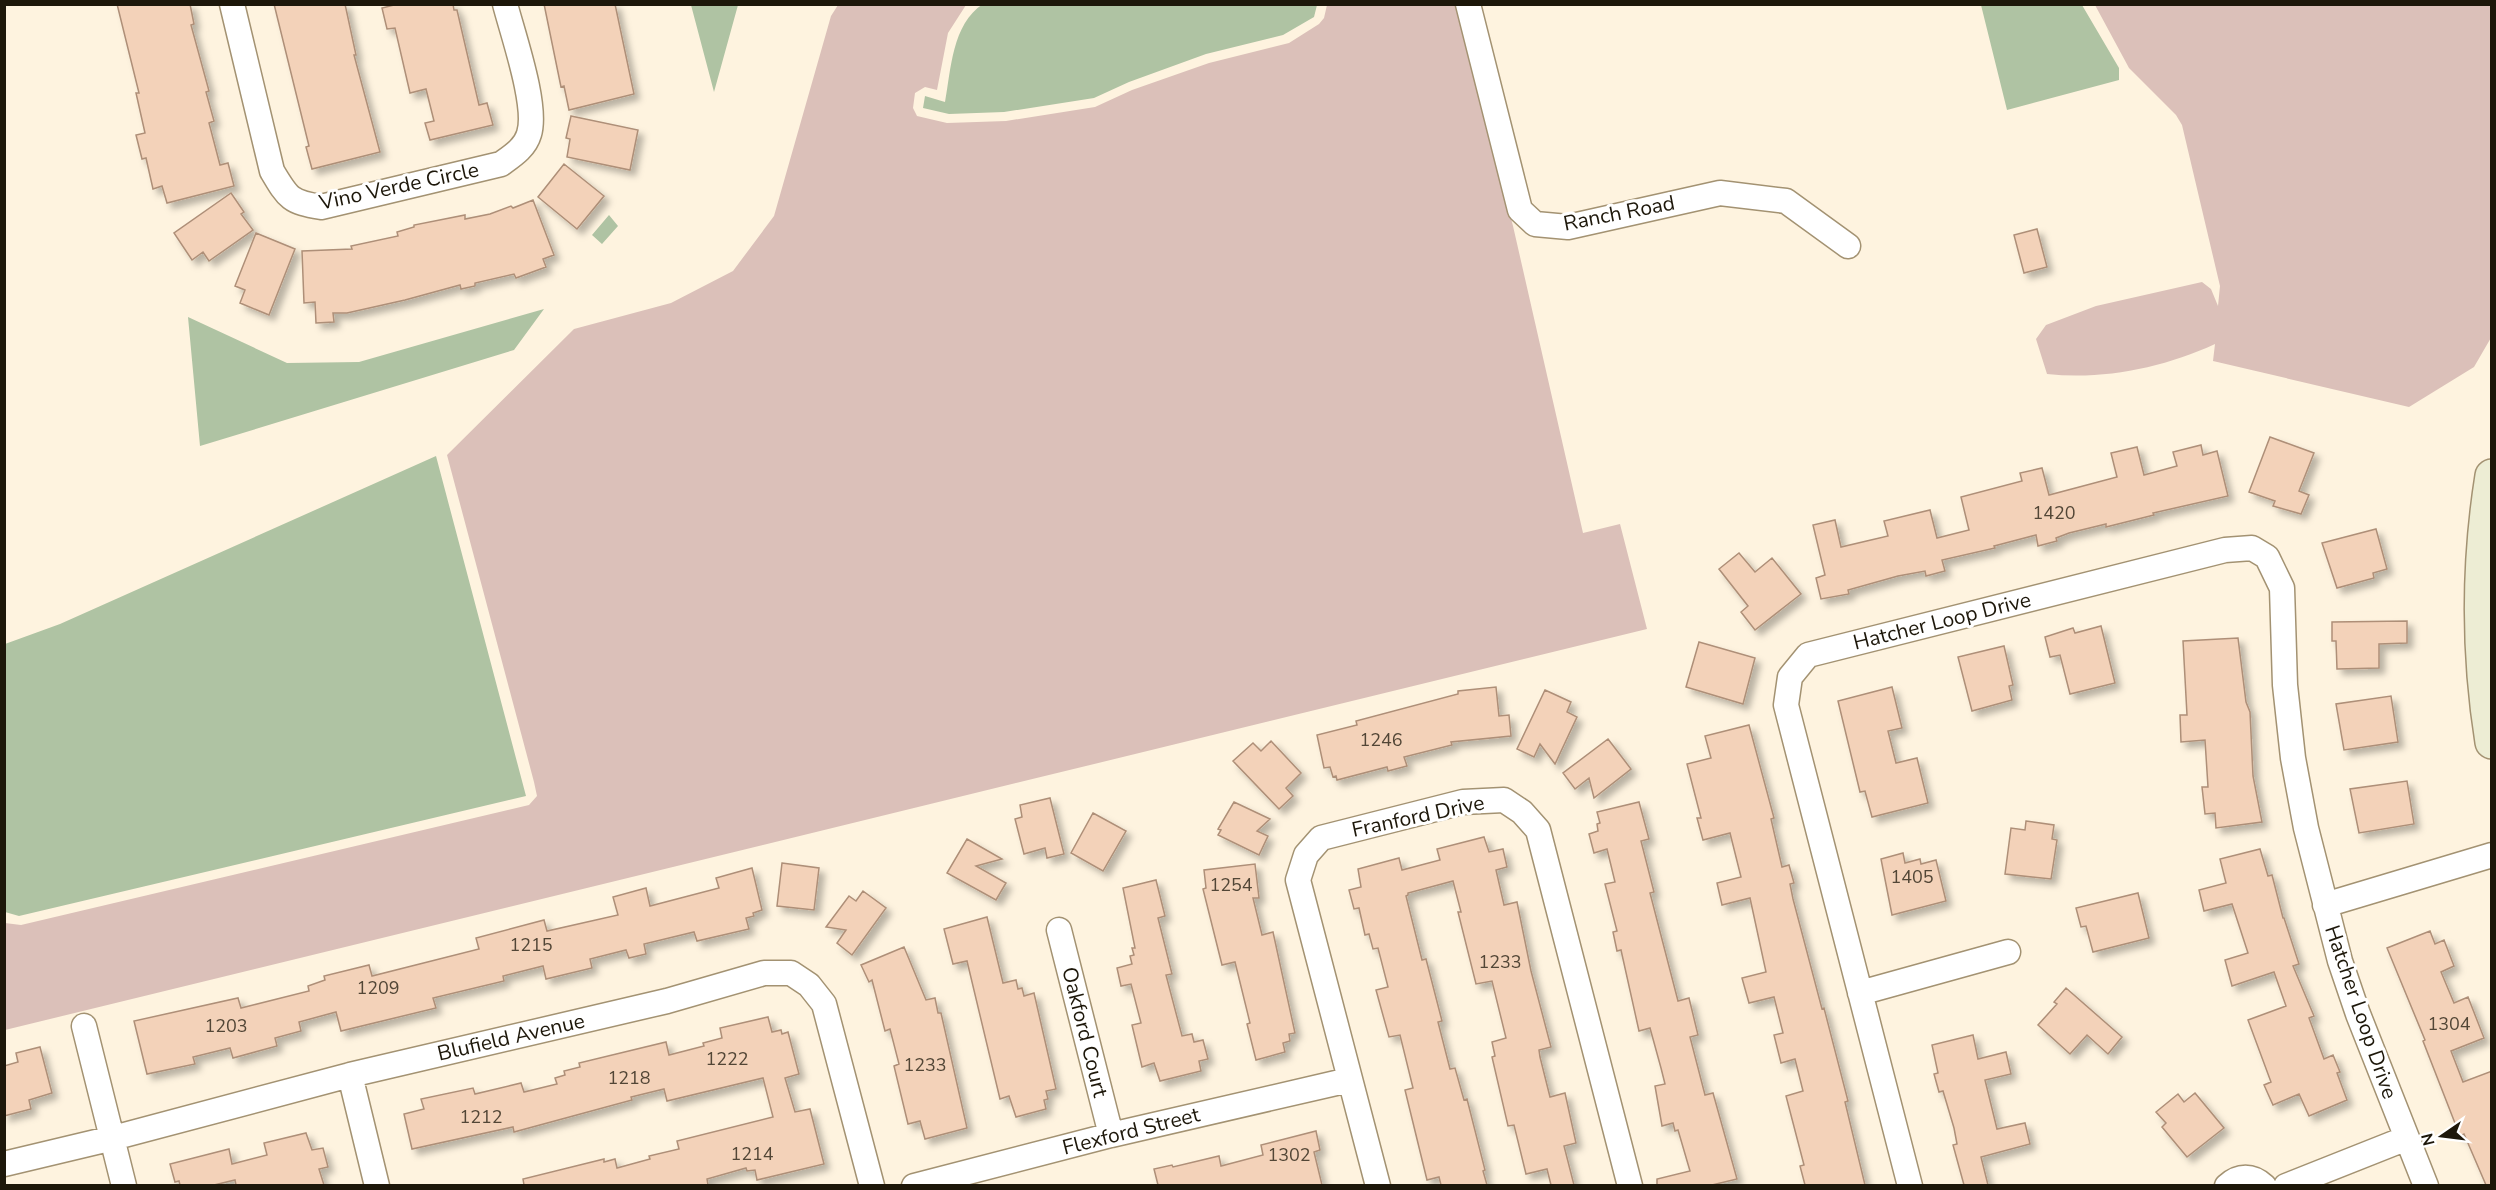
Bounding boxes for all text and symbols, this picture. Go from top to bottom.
street label: Vino Verde Circle [316,155,481,217]
street label: Ranch Road [1561,188,1677,238]
house number: 1420 [2032,501,2076,525]
street label: Hatcher Loop Drive [1850,585,2034,657]
house number: 1246 [1359,728,1403,752]
street label: Franford Drive [1349,788,1487,844]
house number: 1405 [1890,865,1934,889]
house number: 1254 [1209,873,1253,897]
street label: Hatcher Loop Drive [2318,921,2404,1103]
house number: 1215 [509,933,553,957]
house number: 1233 [1478,950,1522,974]
street label: Oakford Court [1055,964,1115,1101]
house number: 1209 [356,976,400,1000]
street label: Blufield Avenue [435,1006,587,1068]
house number: 1304 [2427,1012,2471,1036]
house number: 1203 [204,1014,248,1038]
house number: 1222 [705,1047,749,1071]
house number: 1233 [903,1053,947,1077]
house number: 1218 [607,1066,651,1090]
street label: Flexford Street [1059,1100,1203,1162]
house number: 1212 [459,1105,503,1129]
north arrow [2412,1106,2472,1166]
text: N [2416,1131,2441,1148]
house number: 1214 [730,1142,774,1166]
house number: 1302 [1267,1143,1311,1167]

